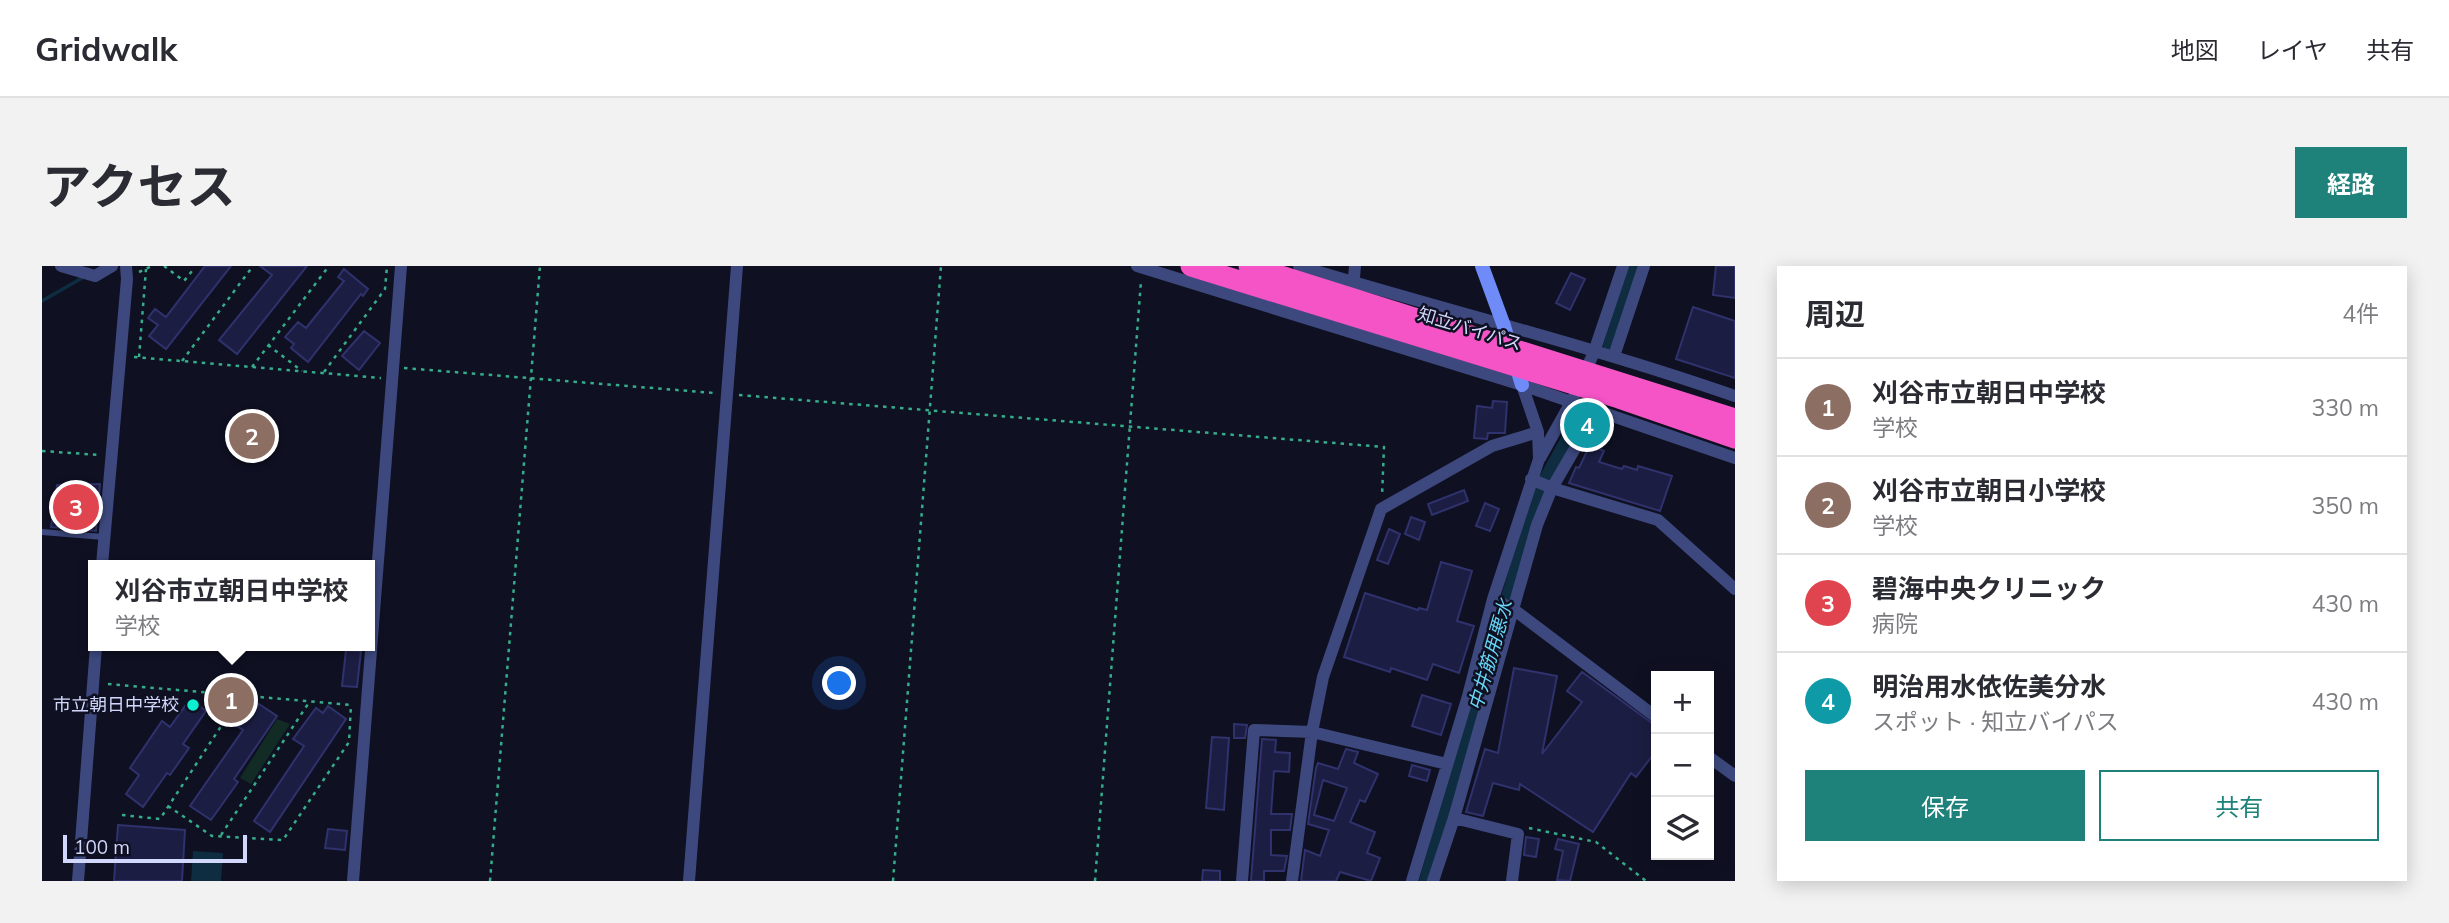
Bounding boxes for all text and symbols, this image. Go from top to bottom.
text: Gridwalk [35,28,178,69]
text: 地図 [2171,35,2219,65]
text: レイヤ [2257,35,2328,65]
text: 共有 [2366,35,2414,65]
button: 経路 [2295,147,2407,218]
text: アクセス [42,155,236,216]
text: 周辺 [1805,295,1865,333]
text: 4件 [2342,299,2379,328]
street label: 知立バイパス [1415,302,1525,355]
text: 刈谷市立朝日中学校 [1872,376,2106,409]
text: 1 [1821,393,1835,422]
text: 330 m [2311,393,2379,422]
pin: 4 [1564,399,1610,451]
pin: 2 [229,410,275,462]
text: 学校 [1872,413,1918,442]
text: 刈谷市立朝日小学校 [1872,474,2106,507]
pin: 3 [53,481,99,533]
text: 2 [1821,491,1835,520]
text: 350 m [2311,491,2379,520]
text: 学校 [1872,511,1918,540]
popup [88,560,375,651]
text: 碧海中央クリニック [1872,572,2106,605]
text: 刈谷市立朝日中学校 [114,574,349,607]
text: 3 [1821,589,1835,618]
text: 430 m [2311,589,2379,618]
water label: 中井筋用悪水 [1463,595,1518,713]
text: 病院 [1872,609,1918,638]
text: 学校 [114,611,160,640]
your location [822,666,856,700]
text: 明治用水依佐美分水 [1872,670,2106,703]
map controls [1651,671,1714,860]
button: + [1651,671,1714,734]
pin: 1 [208,674,254,726]
text: 4 [1821,687,1835,716]
text: 430 m [2311,687,2379,716]
place label: 市立朝日中学校 [53,693,179,716]
marker: 市立朝日中学校 [185,697,201,713]
text: スポット · 知立バイパス [1872,707,2119,736]
button: − [1651,734,1714,797]
button: 保存 [1805,770,2085,841]
button: 共有 [2099,770,2379,841]
button: layers [1651,797,1714,860]
scale bar [63,832,247,864]
text: 100 m [74,835,130,859]

